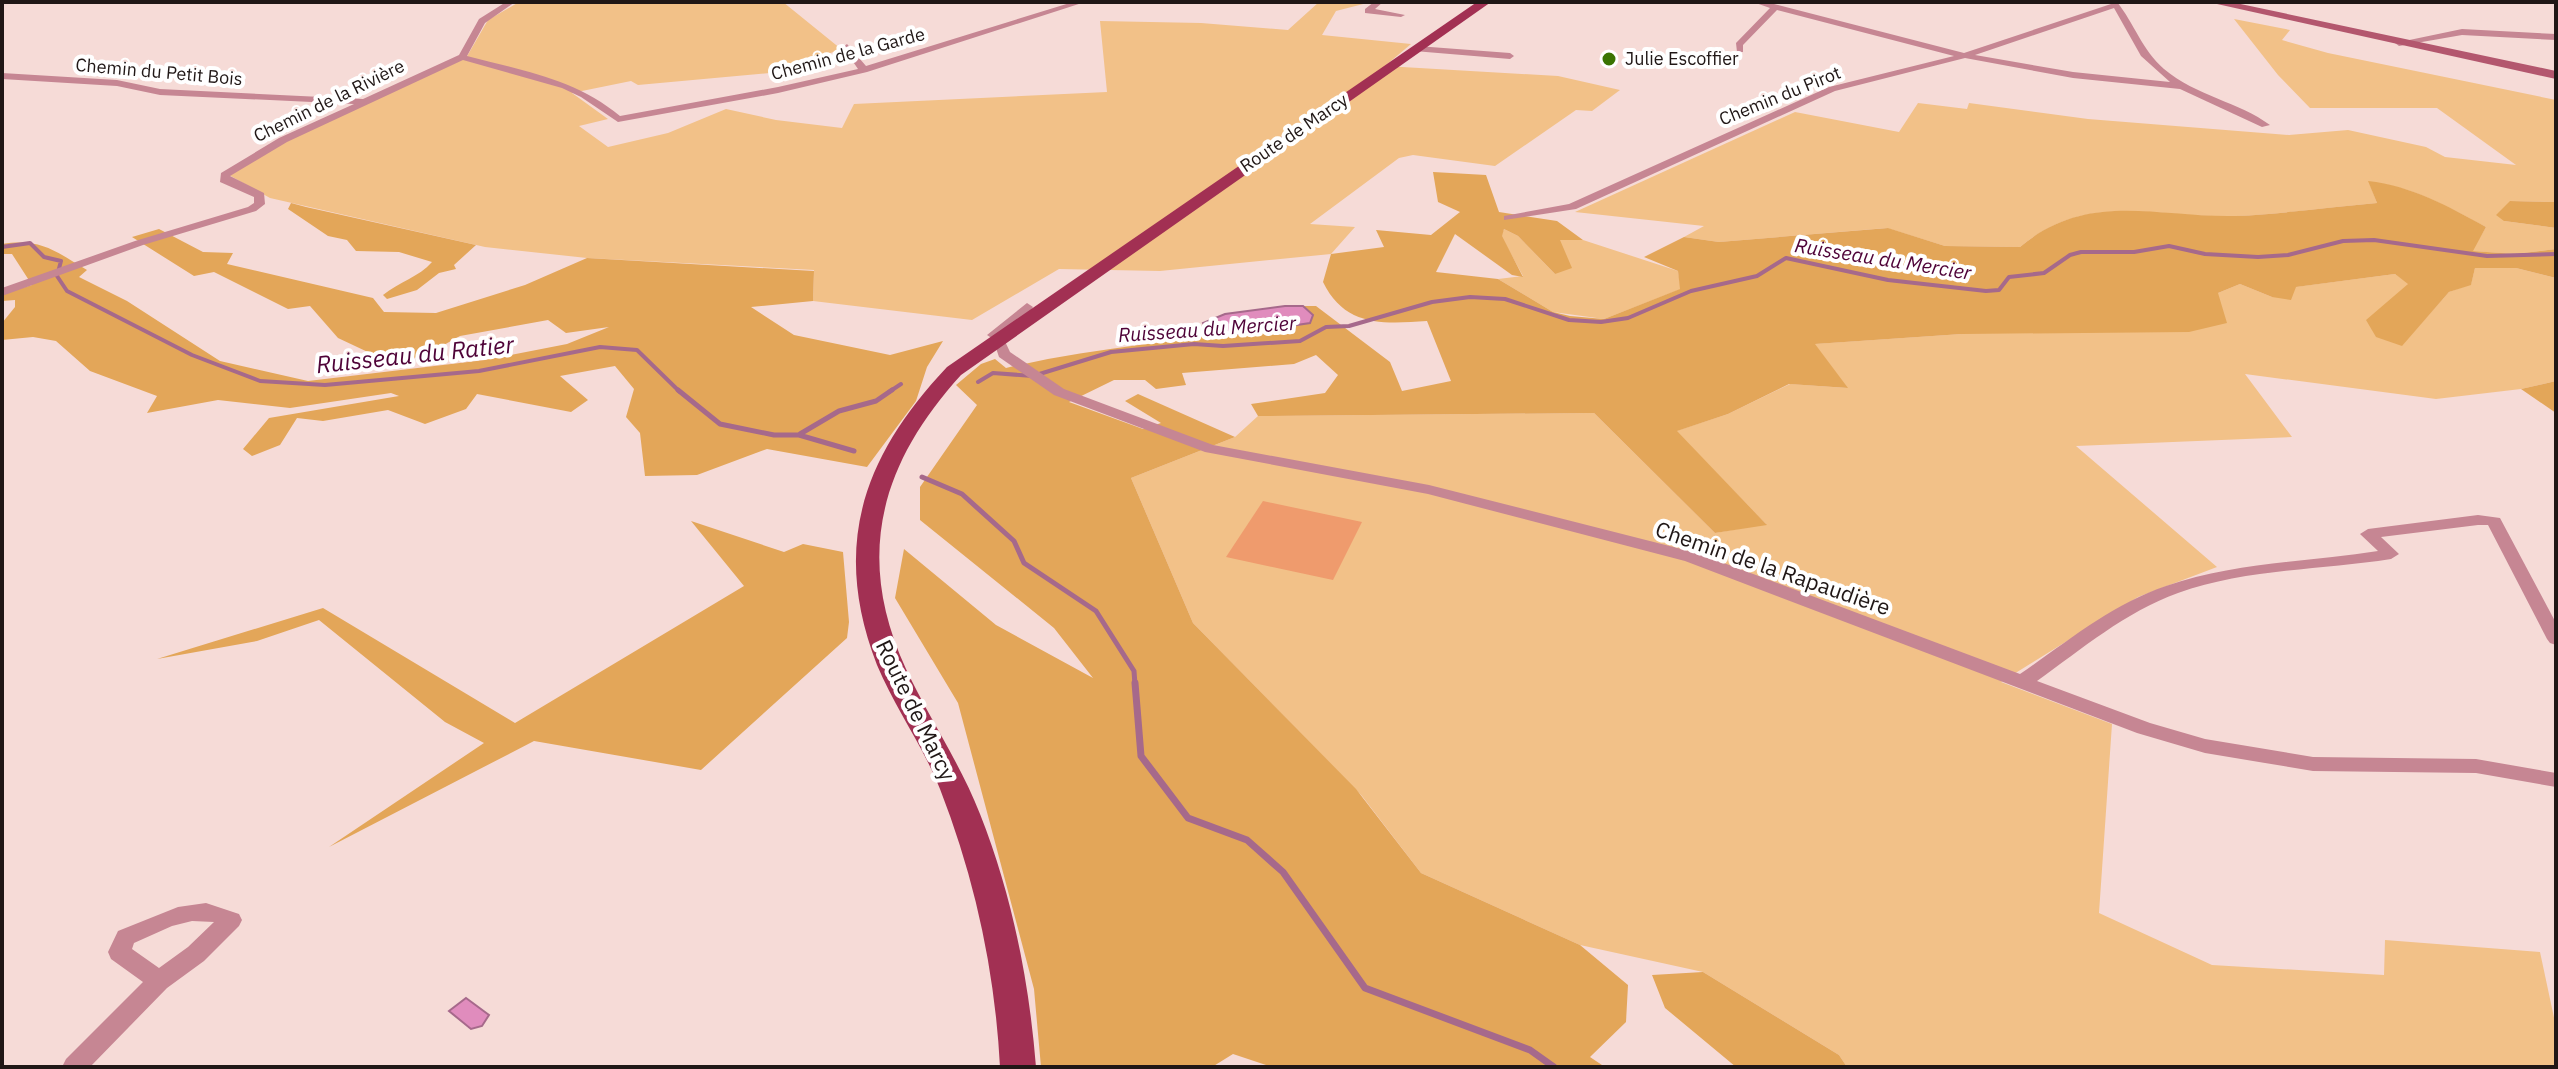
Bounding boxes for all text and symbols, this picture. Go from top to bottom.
street label: Chemin de la Garde [768,22,927,85]
place label: Julie Escoffier [1625,47,1739,70]
marker: Julie Escoffier [1600,50,1618,68]
street label: Chemin du Petit Bois [74,53,244,90]
street label: Chemin de la Rivière [250,54,408,147]
street label: Chemin du Pirot [1716,61,1844,130]
street label: Route de Marcy [1235,88,1352,177]
water label: Ruisseau du Mercier [1793,231,1974,286]
water label: Ruisseau du Mercier [1117,309,1298,348]
water label: Ruisseau du Ratier [314,328,517,380]
street label: Chemin de la Rapaudière [1652,514,1894,621]
street label: Route de Marcy [870,635,963,785]

